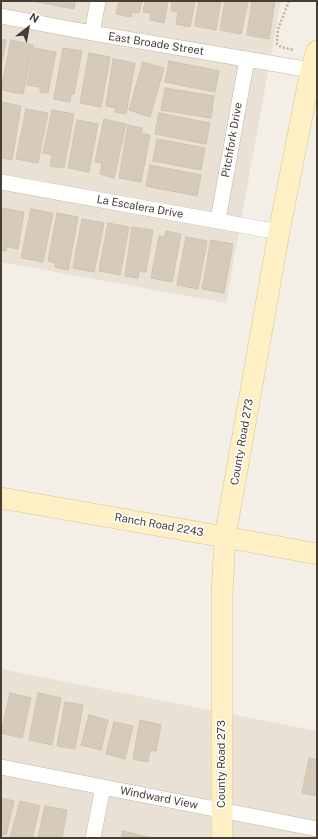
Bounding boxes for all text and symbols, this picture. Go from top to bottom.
north arrow [8,8,48,48]
text: N [27,10,41,25]
street label: East Broade Street [107,30,205,58]
street label: Pitchfork Drive [219,101,245,179]
street label: La Escalera Drive [96,193,184,221]
street label: County Road 273 [228,398,256,486]
street label: Ranch Road 2243 [113,511,205,539]
street label: County Road 273 [215,720,229,808]
street label: Windward View [119,784,199,812]

